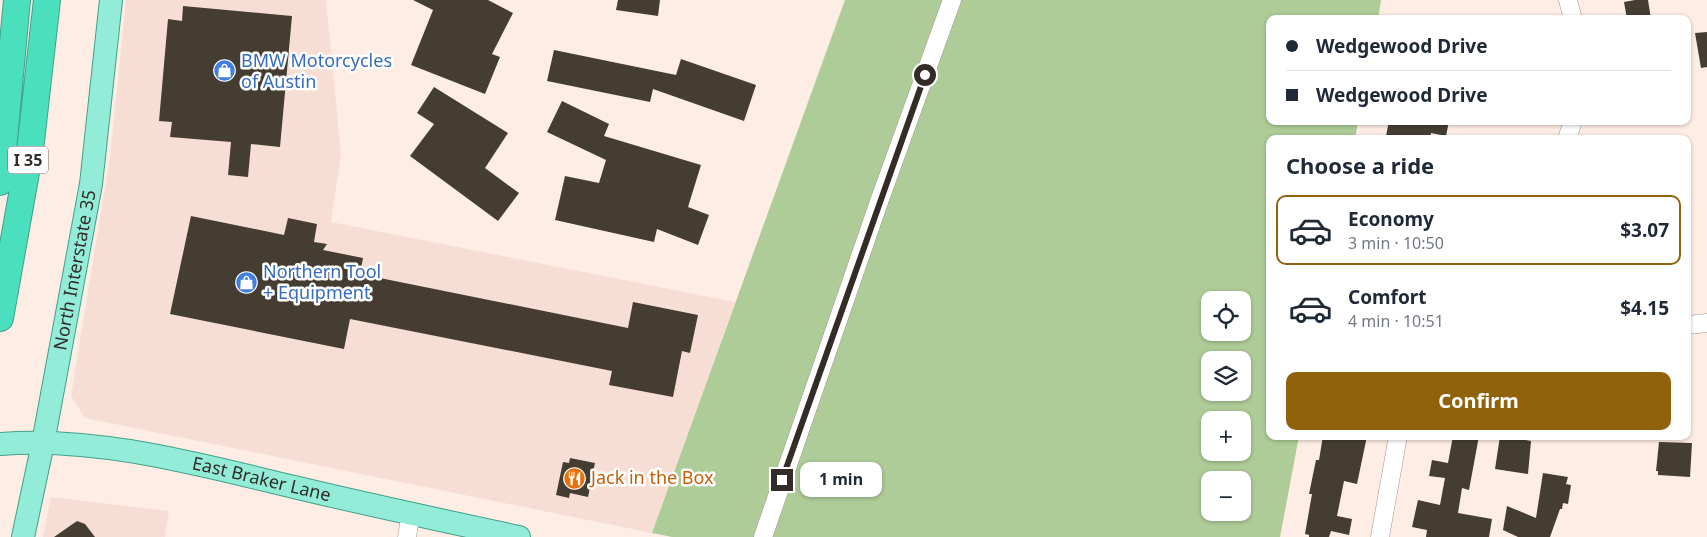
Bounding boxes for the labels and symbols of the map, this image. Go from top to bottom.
place label: BMW Motorcycles of Austin [241,48,392,93]
shop icon: BMW Motorcycles of Austin [213,59,237,83]
route start [914,64,936,86]
road number: I 35 [8,146,48,174]
street label: North Interstate 35 [47,188,101,352]
place label: Northern Tool + Equipment [263,259,381,304]
shop icon: Northern Tool + Equipment [235,270,259,294]
street label: East Braker Lane [190,450,333,506]
callout: 1 min [800,462,882,498]
place label: Jack in the Box [589,465,714,489]
restaurant icon: Jack in the Box [563,466,587,490]
route end [771,469,793,491]

